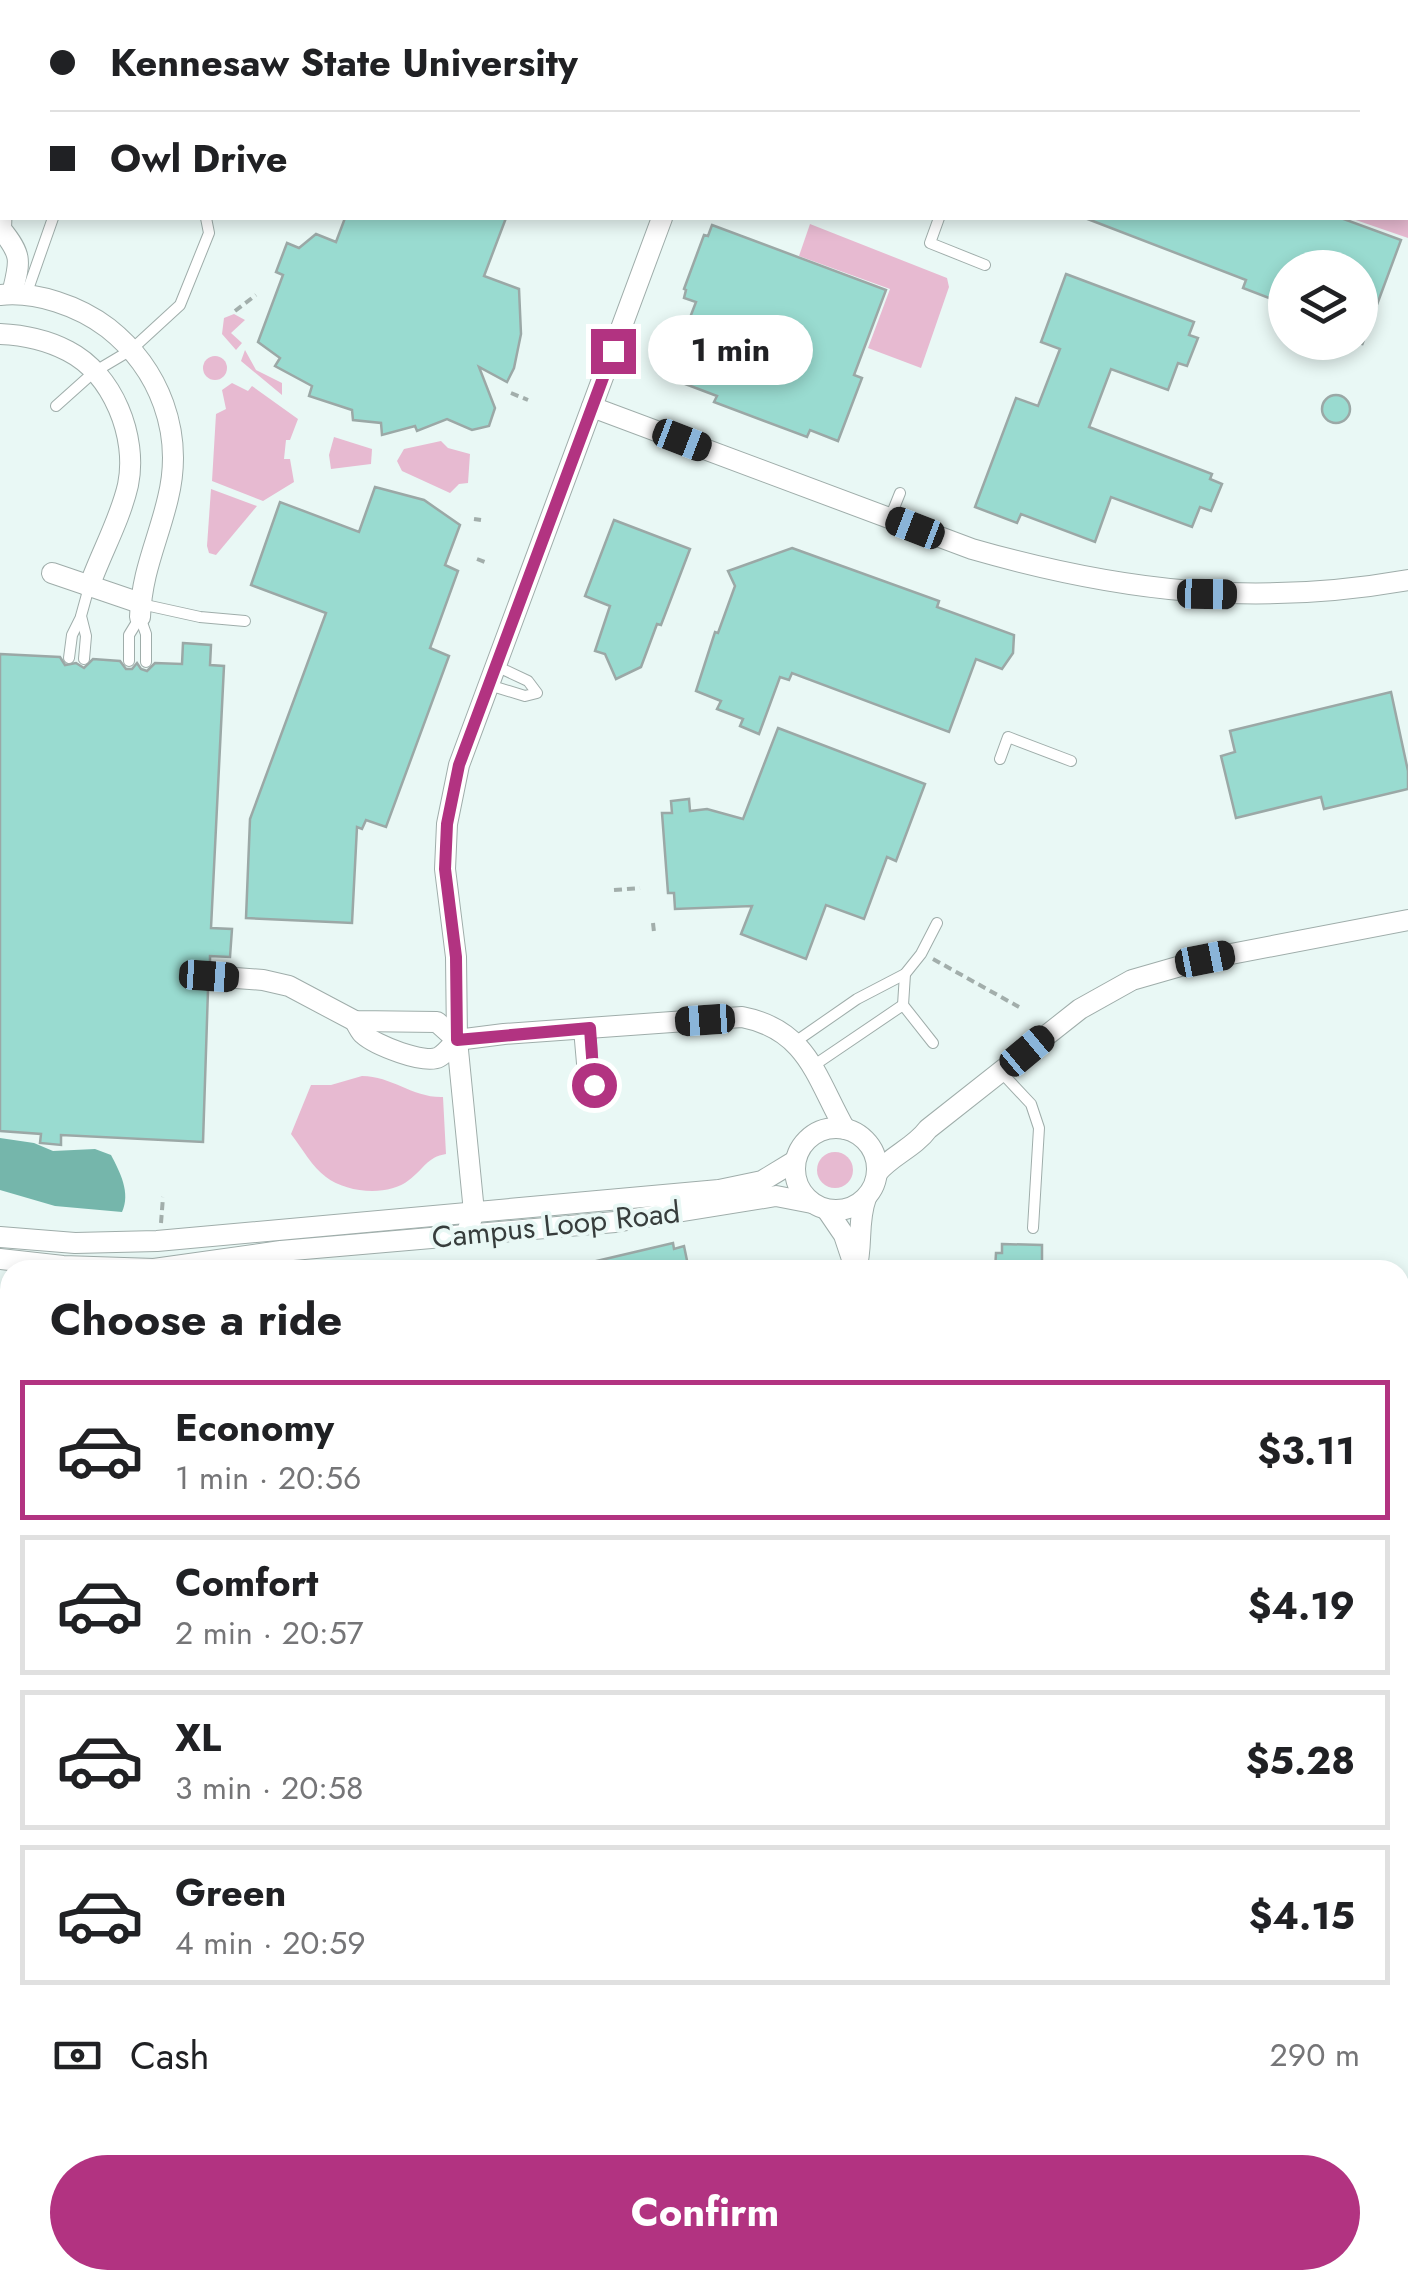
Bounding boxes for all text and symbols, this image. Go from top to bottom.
text: Kennesaw State University [110,35,578,90]
text: Owl Drive [110,131,288,186]
map controls [1268,250,1378,360]
button: layers [1268,250,1378,360]
callout: 1 min [648,316,813,386]
text: 1 min [691,327,770,373]
route end [591,329,636,374]
car [649,415,715,465]
car [882,503,948,553]
car [1177,578,1237,610]
car [1173,939,1237,979]
car [178,959,240,993]
car [674,1003,736,1037]
car [994,1020,1060,1082]
route start [572,1063,617,1108]
street label: Campus Loop Road [430,1190,682,1259]
text: Choose a ride [50,1287,342,1352]
text: Economy [175,1400,334,1455]
icon: car [55,1405,145,1495]
text: $3.11 [1257,1423,1355,1478]
text: 1 min · 20:56 [175,1455,361,1501]
text: Comfort [175,1555,318,1610]
icon: car [55,1560,145,1650]
text: $4.19 [1248,1578,1355,1633]
text: 2 min · 20:57 [175,1610,364,1656]
text: XL [175,1710,221,1765]
icon: car [55,1715,145,1805]
text: $5.28 [1246,1733,1355,1788]
text: 3 min · 20:58 [175,1765,363,1811]
text: Green [175,1865,286,1920]
icon: car [55,1870,145,1960]
text: $4.15 [1249,1888,1355,1943]
text: 4 min · 20:59 [175,1920,366,1966]
icon: cash [50,2028,105,2083]
text: Cash [130,2028,210,2083]
text: 290 m [1270,2032,1360,2078]
button: Confirm [50,2155,1360,2270]

